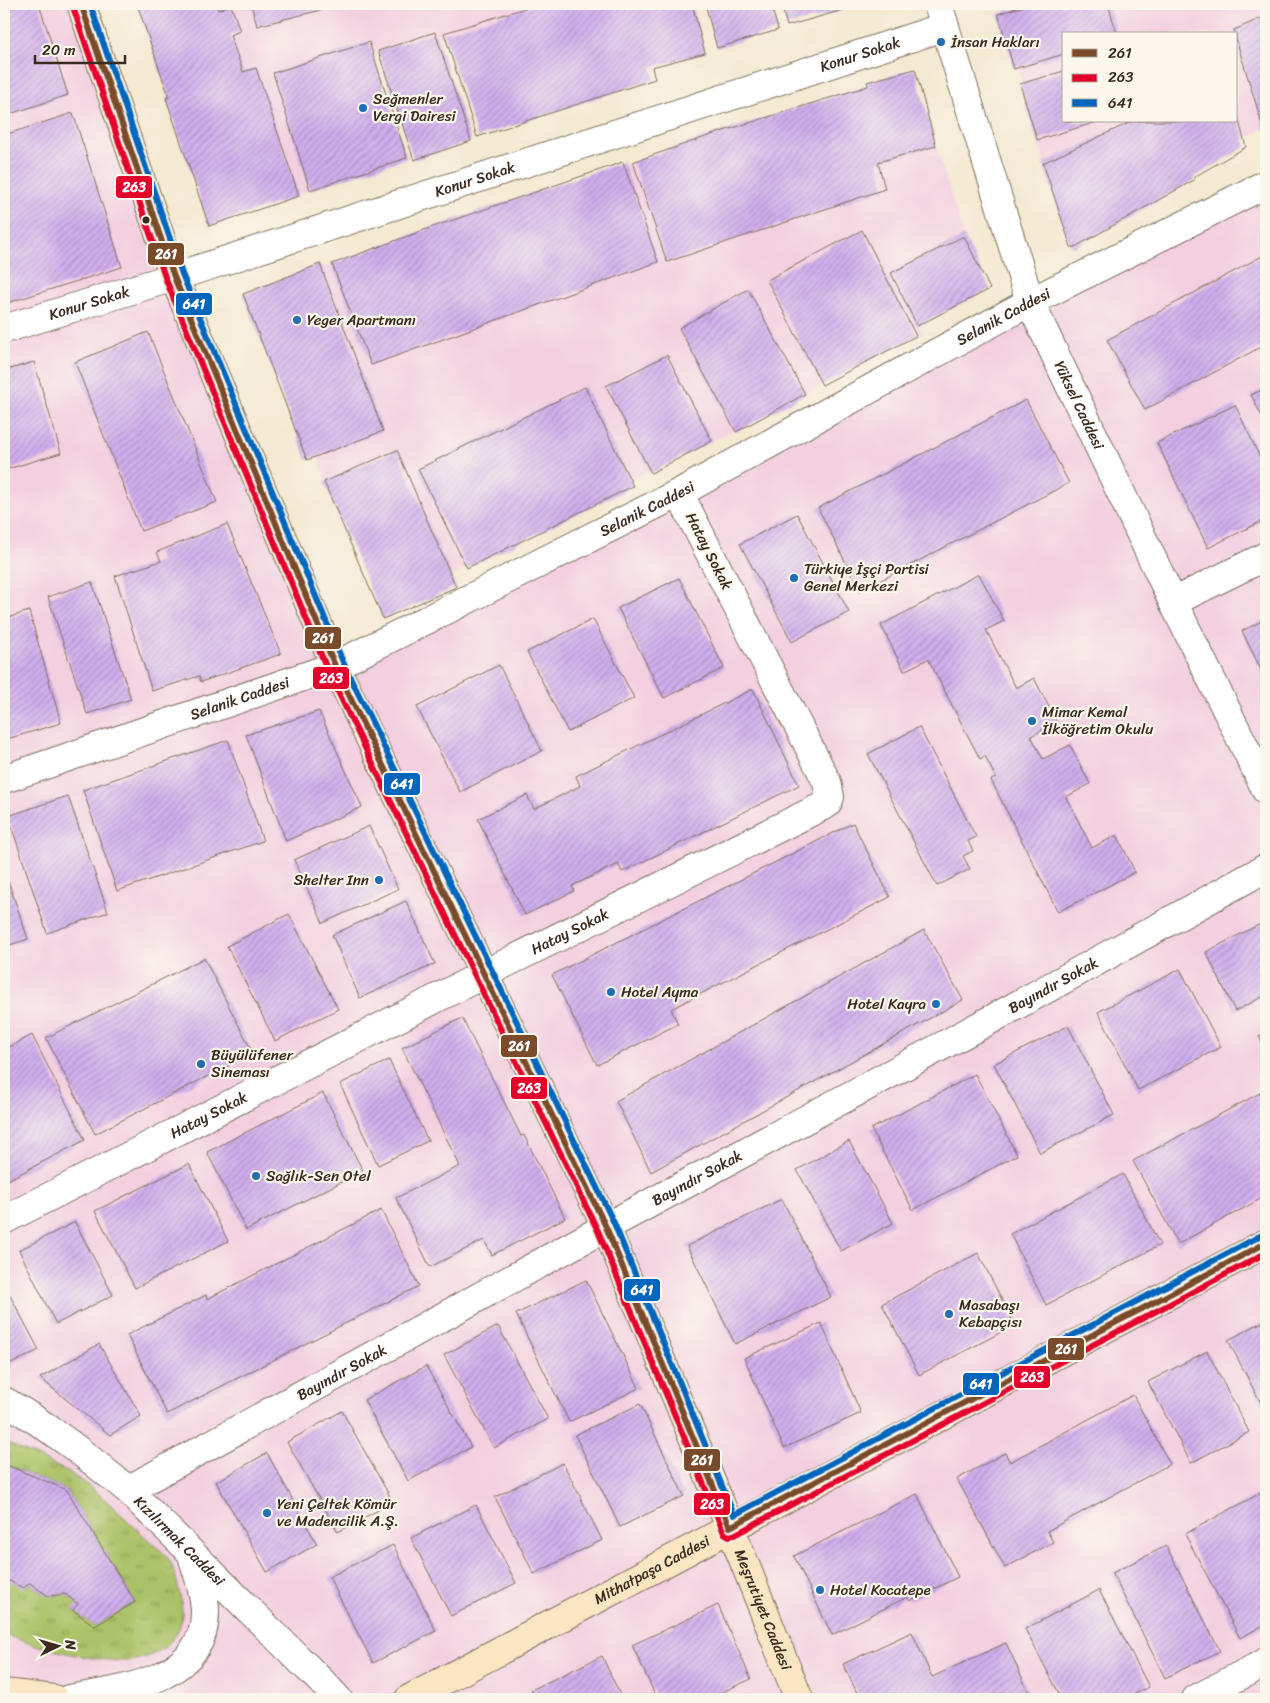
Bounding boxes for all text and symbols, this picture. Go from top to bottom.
street label: Konur Sokak [816,29,905,80]
place label: İnsan Hakları [950,29,1040,55]
scale bar [35,32,125,64]
legend [1062,32,1238,122]
marker: İnsan Hakları [935,36,947,48]
text: 20 m [42,37,76,63]
text: 261 [1108,40,1132,66]
text: 263 [1108,64,1133,90]
place label: Seğmenler Vergi Dairesi [373,86,457,129]
text: 641 [1108,90,1132,116]
marker: Seğmenler Vergi Dairesi [357,102,369,114]
street label: Konur Sokak [431,154,519,205]
line badge: 263 [115,175,153,199]
text: 263 [121,175,146,200]
unlabelled marker [141,215,151,225]
line badge: 261 [147,242,185,266]
text: 261 [154,242,177,267]
street label: Konur Sokak [45,278,134,328]
street label: Selanik Caddesi [951,280,1056,353]
line badge: 641 [175,292,213,316]
text: 641 [182,292,205,317]
place label: Yeger Apartmanı [307,307,416,333]
marker: Yeger Apartmanı [291,314,303,326]
street label: Yüksel Caddesi [1047,356,1112,455]
street label: Selanik Caddesi [595,473,700,544]
street label: Hatay Sokak [678,508,740,595]
place label: Türkiye İşçi Partisi Genel Merkezi [804,556,930,599]
marker: Türkiye İşçi Partisi Genel Merkezi [788,572,800,584]
line badge: 261 [304,626,342,650]
text: 261 [311,626,334,651]
line badge: 263 [312,666,350,690]
text: 263 [318,666,343,691]
street label: Selanik Caddesi [186,669,294,728]
place label: Mimar Kemal İlköğretim Okulu [1041,699,1153,742]
marker: Mimar Kemal İlköğretim Okulu [1026,715,1038,727]
line badge: 641 [383,772,421,796]
text: 641 [390,772,413,797]
place label: Shelter Inn [294,867,369,893]
marker: Shelter Inn [373,874,385,886]
street label: Hatay Sokak [526,901,614,962]
street label: Bayındır Sokak [1003,950,1103,1021]
place label: Hotel Ayma [621,979,699,1005]
marker: Hotel Ayma [605,986,617,998]
place label: Hotel Kayra [847,991,926,1017]
marker: Hotel Kayra [930,998,942,1010]
line badge: 261 [500,1034,538,1058]
text: 261 [507,1034,530,1059]
place label: Büyülüfener Sineması [211,1042,294,1085]
marker: Büyülüfener Sineması [195,1058,207,1070]
line badge: 263 [510,1076,548,1100]
text: 263 [516,1076,541,1101]
street label: Hatay Sokak [165,1084,253,1146]
street label: Bayındır Sokak [647,1143,747,1213]
place label: Sağlık-Sen Otel [266,1163,371,1189]
marker: Sağlık-Sen Otel [250,1170,262,1182]
line badge: 641 [623,1278,661,1302]
text: 641 [630,1278,653,1303]
place label: Masabaşı Kebapçısı [959,1292,1022,1335]
marker: Masabaşı Kebapçısı [943,1308,955,1320]
street label: Bayındır Sokak [292,1337,392,1408]
line badge: 261 [1047,1337,1085,1361]
text: 261 [1054,1337,1077,1362]
line badge: 263 [1013,1365,1051,1389]
text: 263 [1019,1365,1044,1390]
line badge: 641 [962,1372,1000,1396]
text: 641 [969,1372,992,1397]
line badge: 261 [683,1448,721,1472]
text: 261 [690,1448,713,1473]
street label: Kızılırmak Caddesi [127,1489,232,1593]
place label: Yeni Çeltek Kömür ve Madencilik A.Ş. [277,1491,399,1534]
line badge: 263 [693,1492,731,1516]
text: 263 [699,1492,724,1517]
marker: Yeni Çeltek Kömür ve Madencilik A.Ş. [261,1507,273,1519]
street label: Mithatpaşa Caddesi [589,1528,715,1611]
street label: Meşrutiyet Caddesi [727,1545,799,1675]
place label: Hotel Kocatepe [830,1577,931,1603]
marker: Hotel Kocatepe [814,1584,826,1596]
north arrow [32,1620,82,1670]
text: N [57,1638,83,1651]

